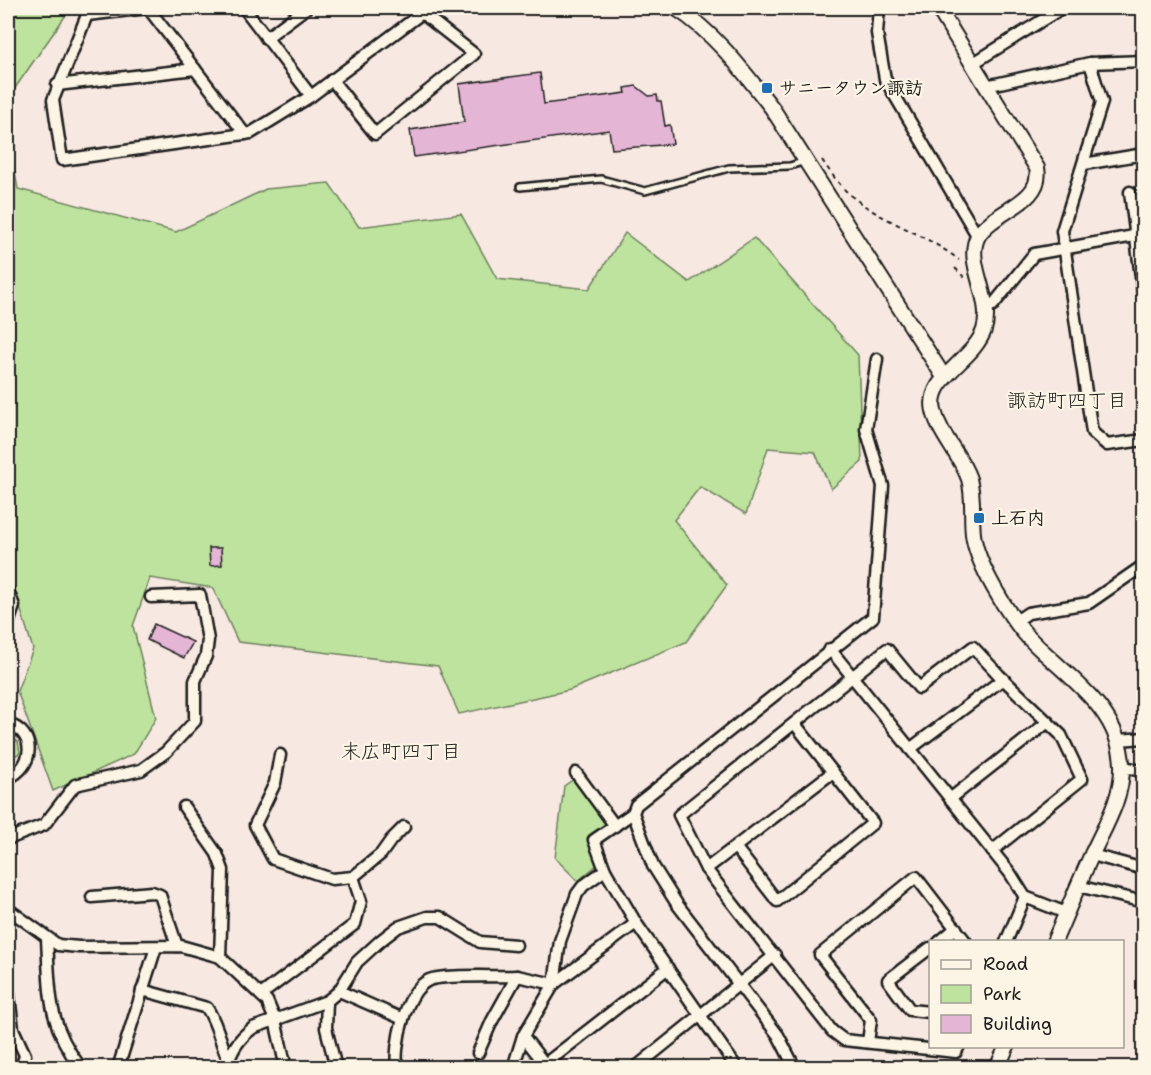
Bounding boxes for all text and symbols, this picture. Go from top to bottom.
place label: サニータウン諏訪 [779,76,923,100]
marker: サニータウン諏訪 [760,81,774,95]
district label: 諏訪町四丁目 [1007,387,1127,413]
place label: 上石内 [991,506,1045,530]
marker: 上石内 [972,511,986,525]
district label: 末広町四丁目 [341,738,461,764]
legend [929,940,1124,1048]
text: Road [983,952,1028,976]
text: Park [983,982,1022,1006]
text: Building [983,1012,1052,1036]

